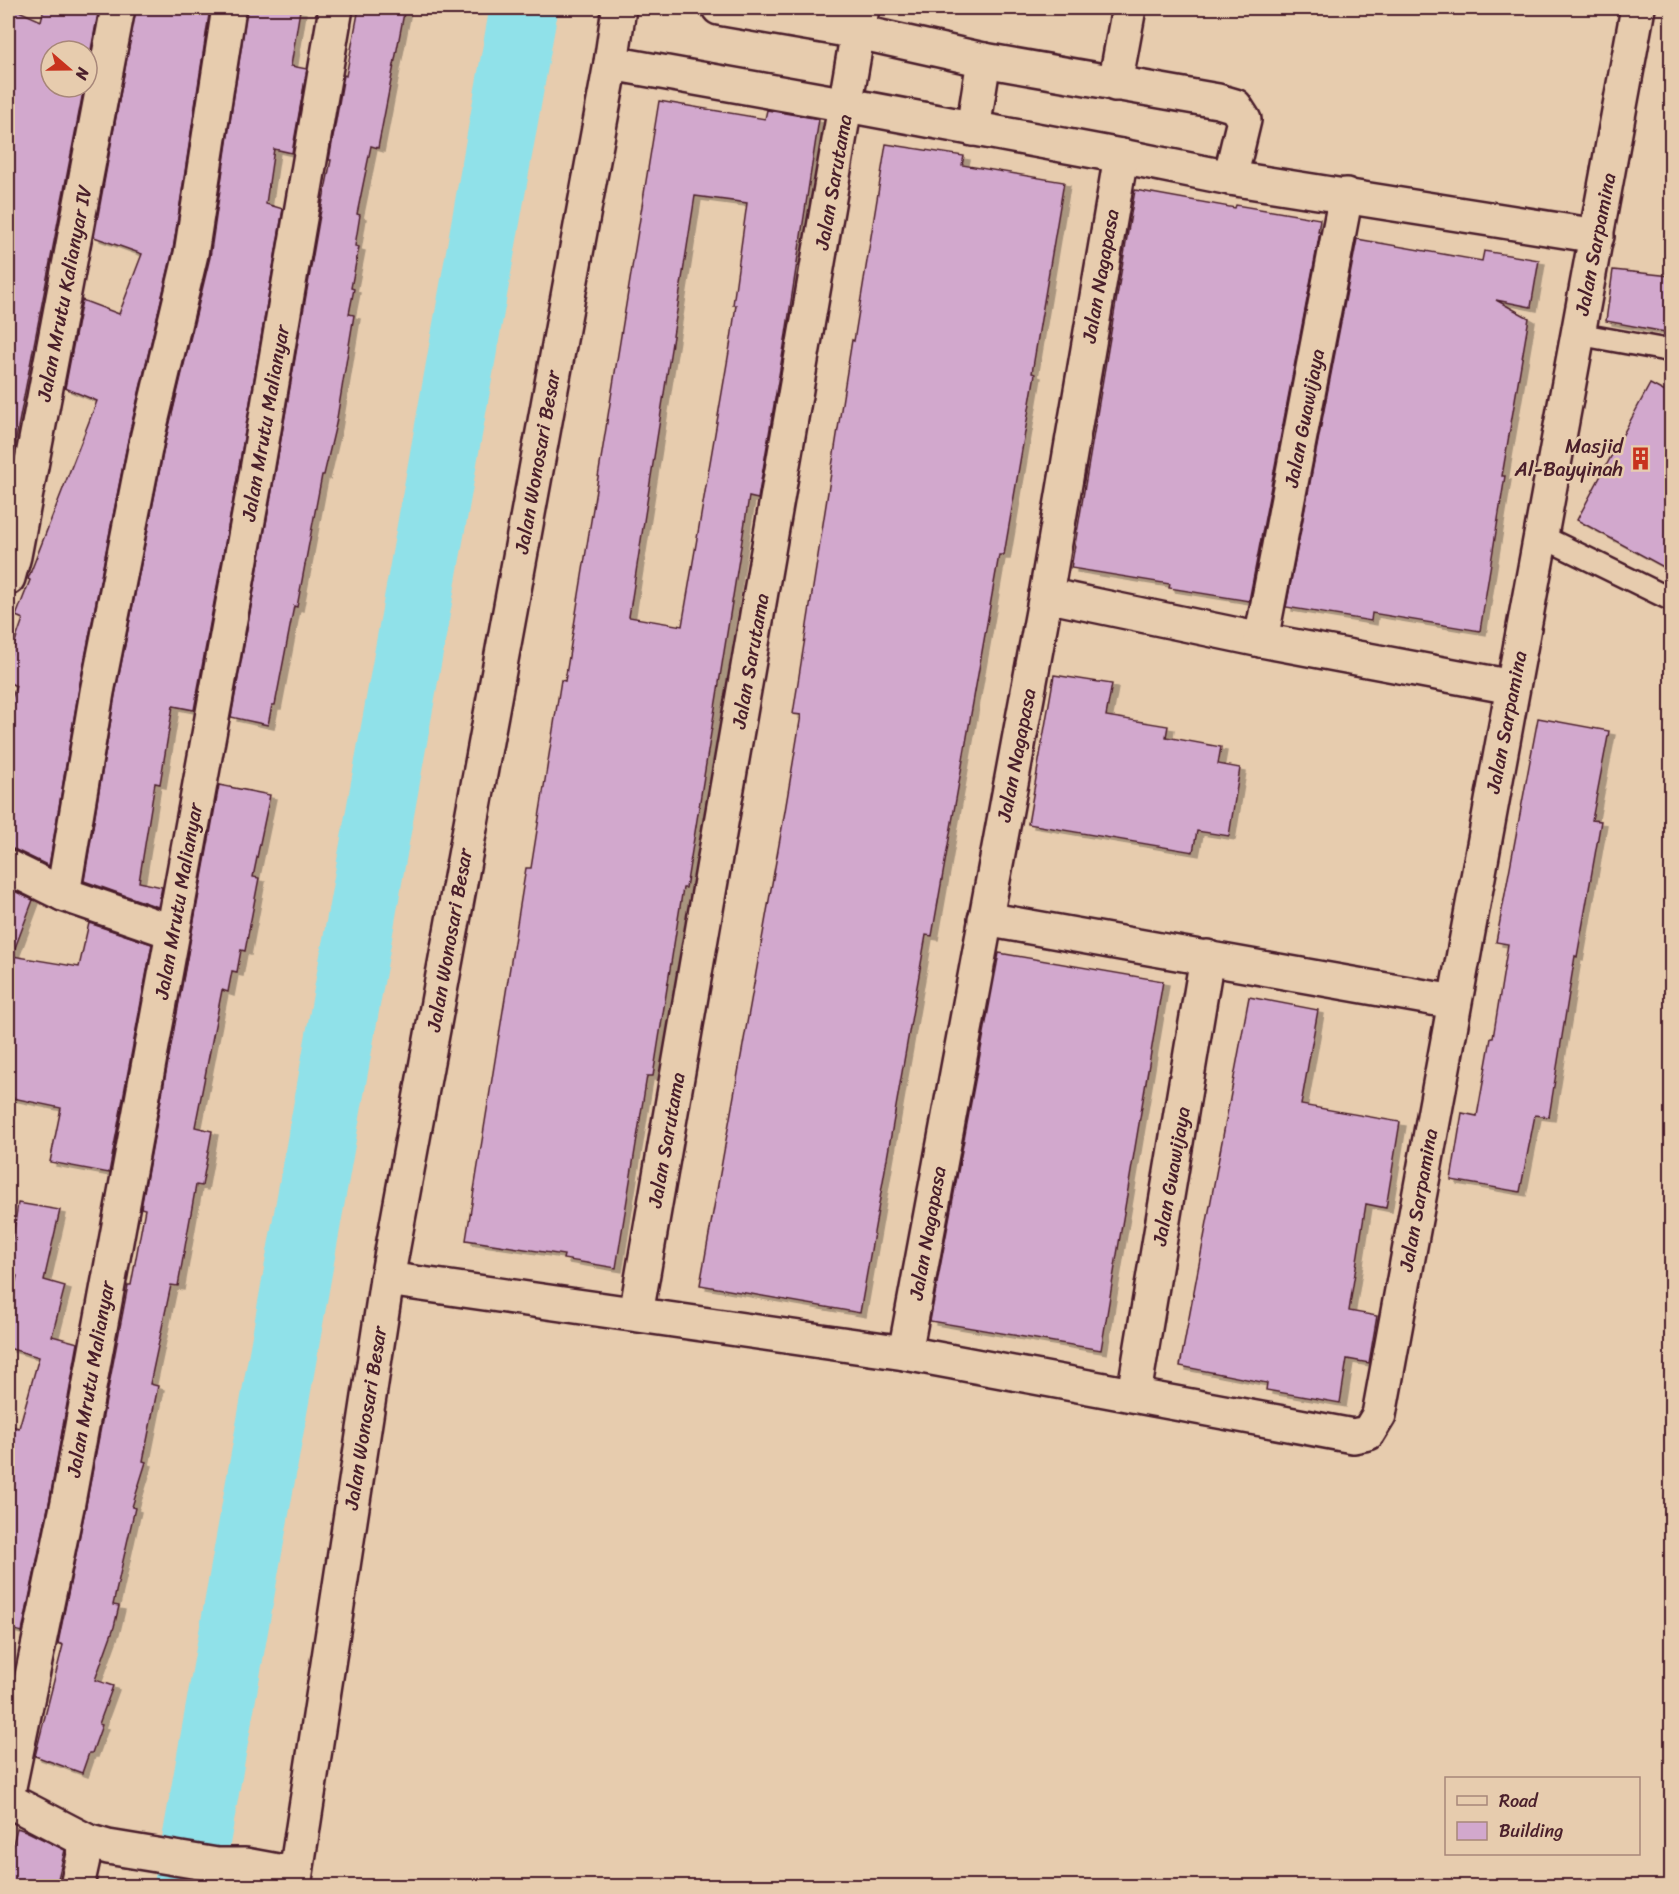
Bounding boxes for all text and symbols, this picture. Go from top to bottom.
north arrow [39,39,99,99]
text: N [67,63,98,85]
street label: Jalan Sarutama [804,112,863,253]
street label: Jalan Sarpamina [1564,170,1626,319]
street label: Jalan Mrutu Kalianyar IV [26,182,103,405]
street label: Jalan Nagapasa [1071,206,1129,347]
street label: Jalan Mrutu Malianyar [231,320,300,525]
street label: Jalan Guawijaya [1274,346,1335,491]
street label: Jalan Wonosari Besar [504,366,571,557]
place label: Masjid Al-Bayyinah [1514,429,1624,487]
building icon: Masjid Al-Bayyinah [1628,445,1654,471]
street label: Jalan Sarutama [721,591,780,732]
street label: Jalan Sarpamina [1475,648,1537,797]
street label: Jalan Nagapasa [986,685,1047,826]
street label: Jalan Mrutu Malianyar [144,798,213,1003]
street label: Jalan Wonosari Besar [416,844,483,1035]
street label: Jalan Sarutama [637,1070,696,1211]
street label: Jalan Guawijaya [1142,1104,1201,1249]
street label: Jalan Sarpamina [1389,1126,1448,1275]
street label: Jalan Nagapasa [898,1163,956,1304]
street label: Jalan Mrutu Malianyar [56,1276,125,1481]
street label: Jalan Wonosari Besar [334,1322,398,1513]
legend [1445,1777,1640,1855]
text: Road [1499,1785,1539,1817]
text: Building [1499,1815,1563,1847]

